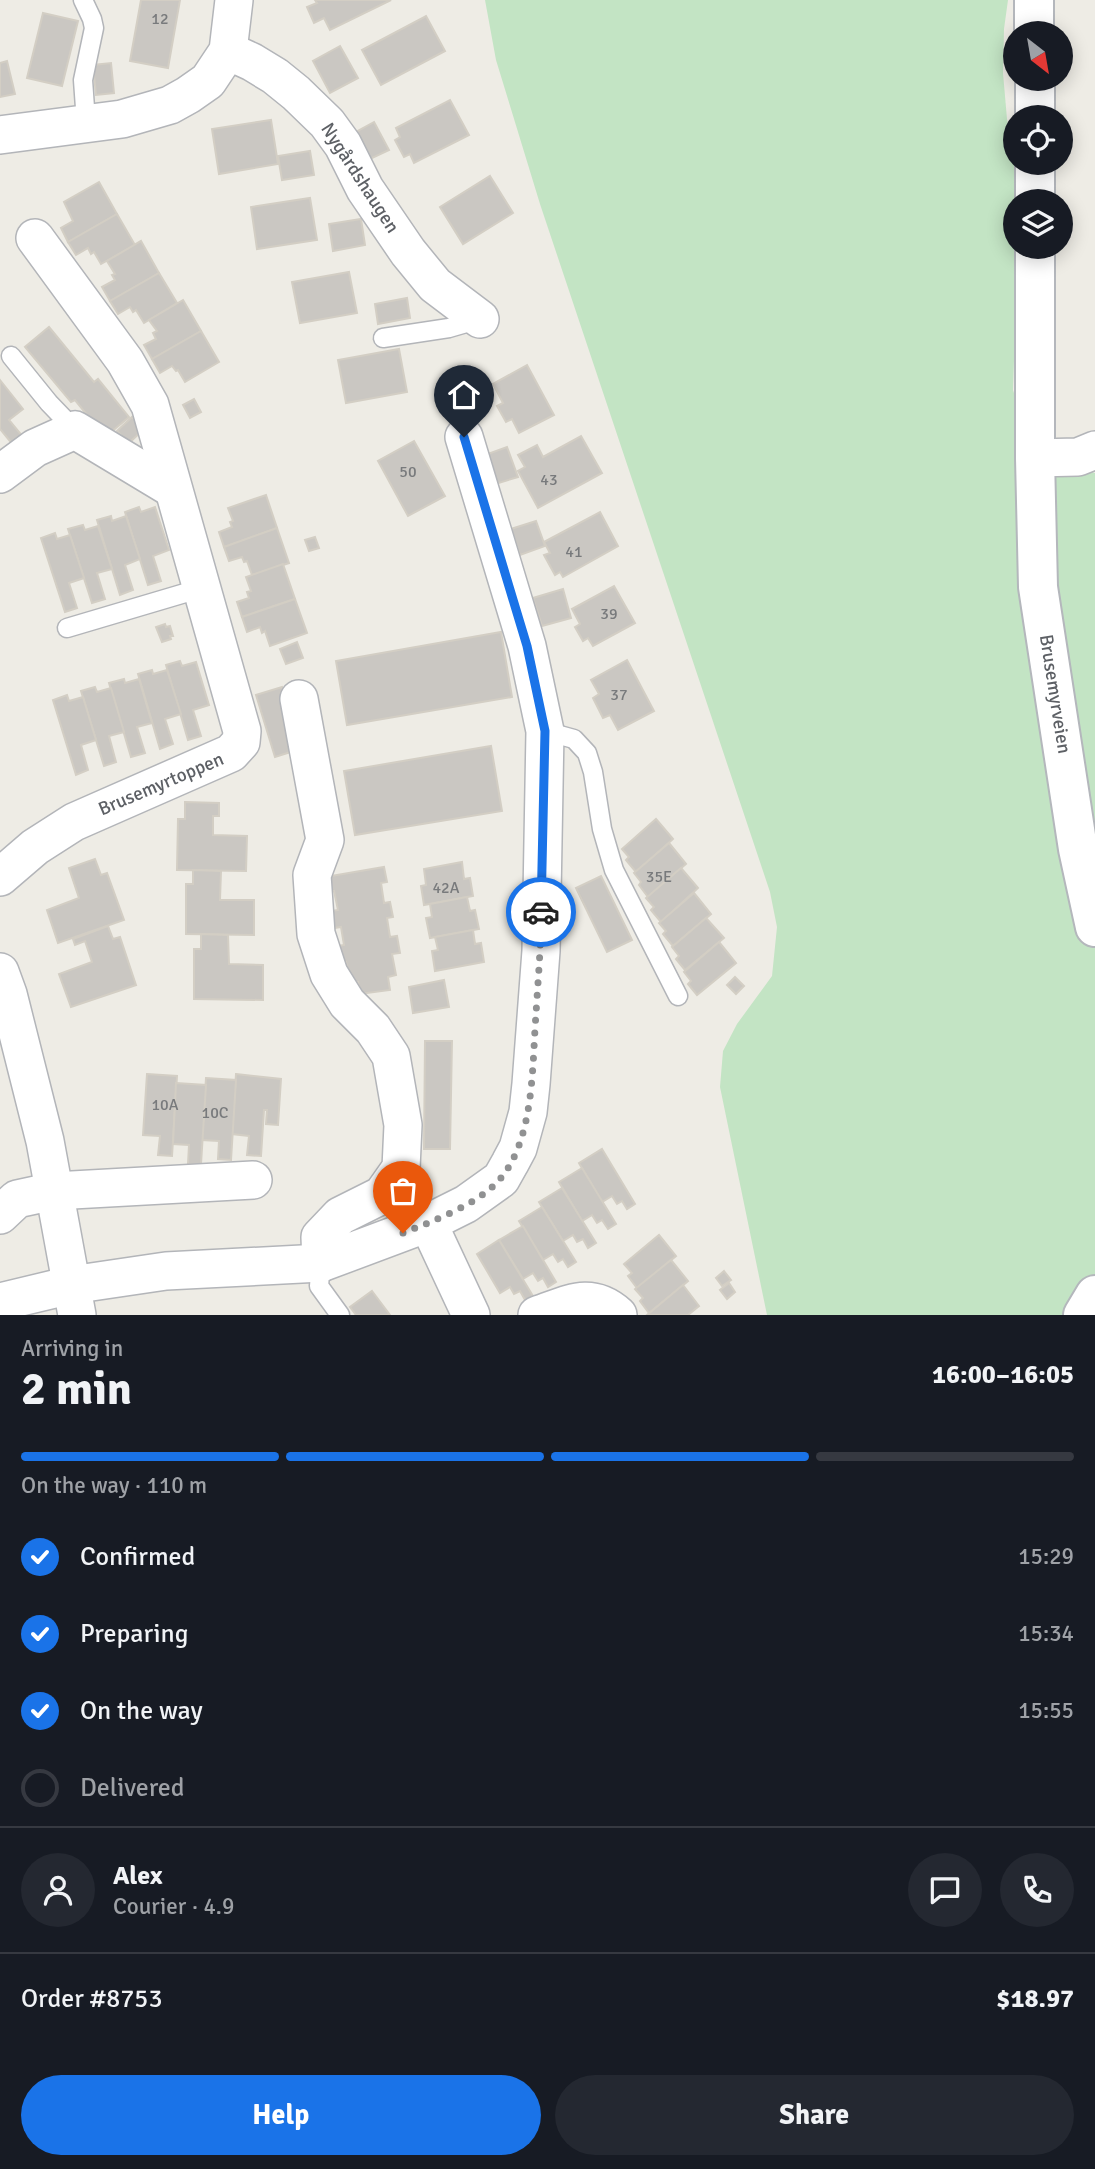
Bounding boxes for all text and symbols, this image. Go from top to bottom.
house number: 12 [151,9,169,29]
north arrow [1003,21,1073,91]
map controls [1003,21,1073,259]
button: locate [1003,105,1073,175]
street label: Nygårdshaugen [315,118,405,238]
button: layers [1003,189,1073,259]
pin [434,365,494,437]
icon: home [445,376,483,414]
house number: 50 [399,462,417,482]
house number: 43 [540,470,558,490]
house number: 41 [565,542,583,562]
house number: 39 [600,604,618,624]
street label: Brusemyrveien [1034,633,1076,755]
house number: 37 [610,685,628,705]
street label: Brusemyrtoppen [95,747,227,821]
house number: 35E [646,867,672,887]
courier [506,877,576,947]
house number: 42A [432,878,460,898]
icon: car [522,893,560,931]
house number: 10A [151,1095,179,1115]
house number: 10C [202,1103,229,1123]
pin [373,1161,433,1233]
icon: bag [384,1172,422,1210]
text: Arriving in [21,1334,123,1363]
text: 16:00–16:05 [932,1359,1074,1391]
text: 2 min [21,1361,132,1417]
text: On the way · 110 m [21,1471,207,1500]
icon: check [21,1538,59,1576]
text: Confirmed [80,1541,195,1573]
text: 15:29 [1018,1542,1074,1571]
icon: check [21,1615,59,1653]
text: Preparing [80,1618,188,1650]
text: 15:34 [1018,1619,1074,1648]
icon: check [21,1692,59,1730]
text: On the way [80,1695,203,1727]
text: 15:55 [1018,1696,1074,1725]
text: Delivered [80,1772,185,1804]
button: person [21,1853,95,1927]
button: chat [908,1853,982,1927]
button: phone [1000,1853,1074,1927]
text: Alex [113,1860,163,1892]
text: Courier · 4.9 [113,1892,234,1921]
text: Order #8753 [21,1983,162,2015]
text: $18.97 [996,1983,1074,2015]
button: Help [21,2075,541,2155]
button: Share [555,2075,1074,2155]

